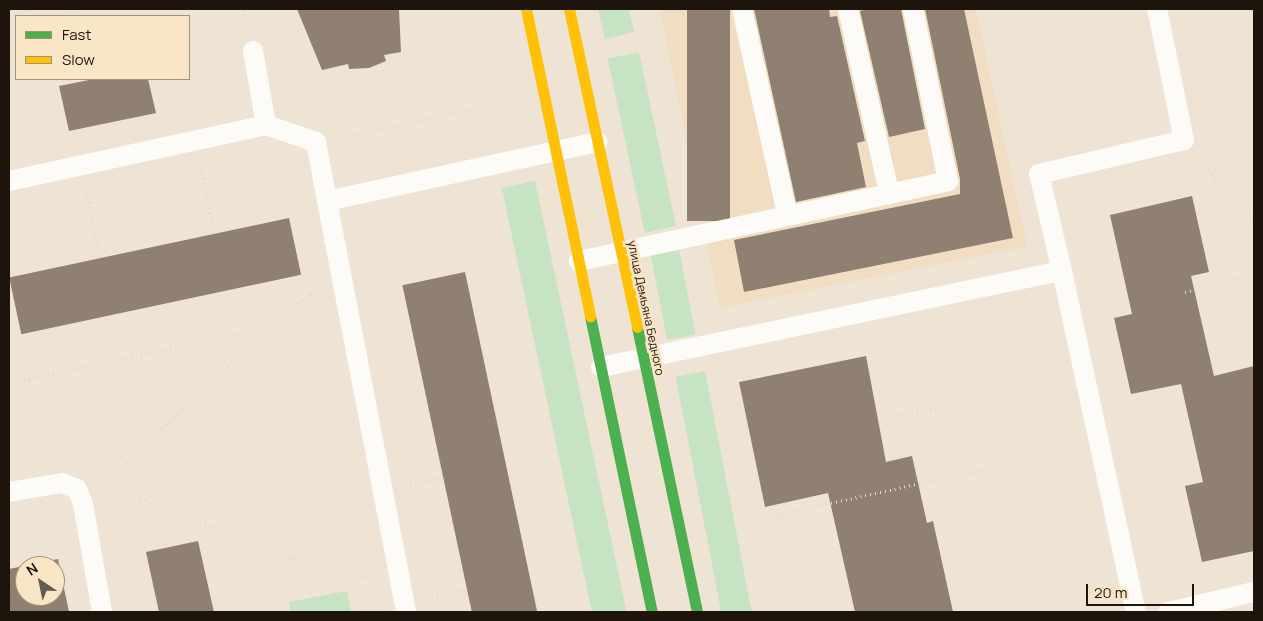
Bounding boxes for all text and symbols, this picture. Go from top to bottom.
legend [15,15,190,80]
text: Fast [62,24,91,45]
text: Slow [62,49,95,70]
street label: улица Демьяна Бедного [625,239,667,377]
north arrow [15,556,65,606]
text: N [22,558,41,580]
scale bar [1088,574,1196,606]
text: 20 m [1094,582,1127,603]

